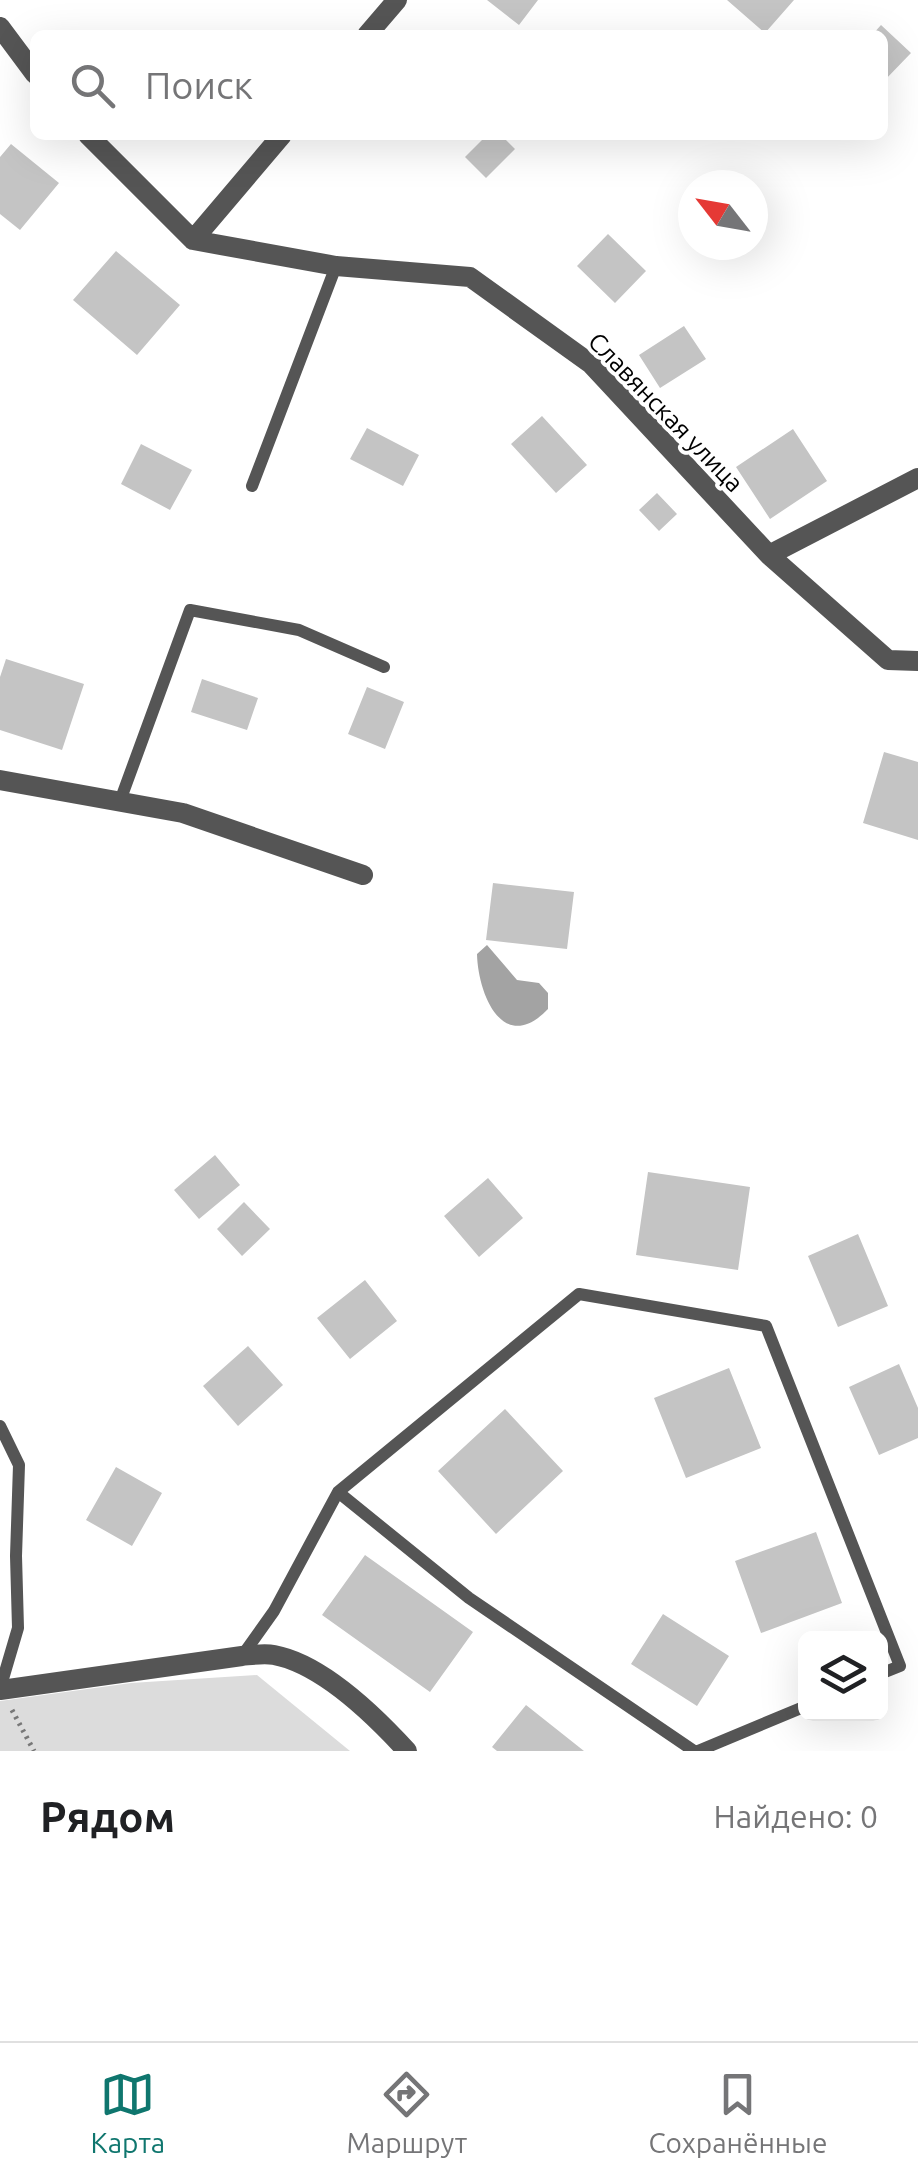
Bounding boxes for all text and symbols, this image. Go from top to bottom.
search box [30,30,888,140]
icon: search [65,58,120,113]
text: Поиск [145,64,253,106]
north arrow [678,170,768,260]
street label: Славянская улица [583,327,749,497]
map controls [798,1631,888,1721]
button: layers [798,1631,888,1721]
text: Рядом [40,1793,175,1840]
text: Найдено: 0 [713,1798,878,1834]
tab: Карта [91,2067,165,2158]
tab: Маршрут [346,2067,467,2158]
tab: Сохранённые [648,2067,827,2158]

